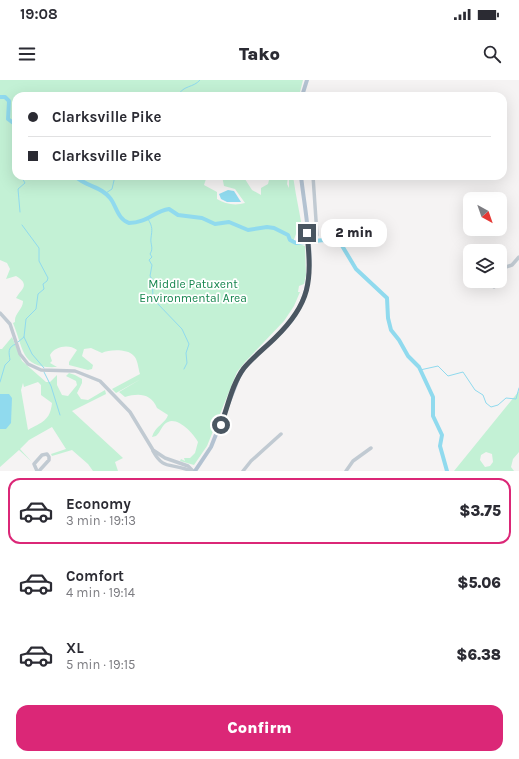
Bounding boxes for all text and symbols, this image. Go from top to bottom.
text: 19:08 [20,5,58,23]
icon: menu [16,43,38,65]
text: Tako [239,43,280,65]
icon: search [481,43,503,65]
text: Clarksville Pike [52,108,162,126]
text: Clarksville Pike [52,147,162,165]
north arrow [463,192,507,236]
map controls [463,192,507,288]
callout: 2 min [321,219,387,247]
route end [298,224,316,242]
text: 2 min [335,225,373,240]
button: layers [463,244,507,288]
park label: Middle Patuxent Environmental Area [139,277,247,305]
route start [212,416,230,434]
icon: car [18,493,54,529]
text: Economy [66,495,131,513]
text: $3.75 [459,502,501,520]
text: 3 min · 19:13 [66,513,136,528]
icon: car [18,565,54,601]
text: Comfort [66,567,124,585]
text: $5.06 [457,574,501,592]
text: 4 min · 19:14 [66,585,135,600]
icon: car [18,637,54,673]
text: XL [66,639,84,657]
text: $6.38 [456,646,501,664]
text: 5 min · 19:15 [66,657,135,672]
button: Confirm [16,705,503,751]

